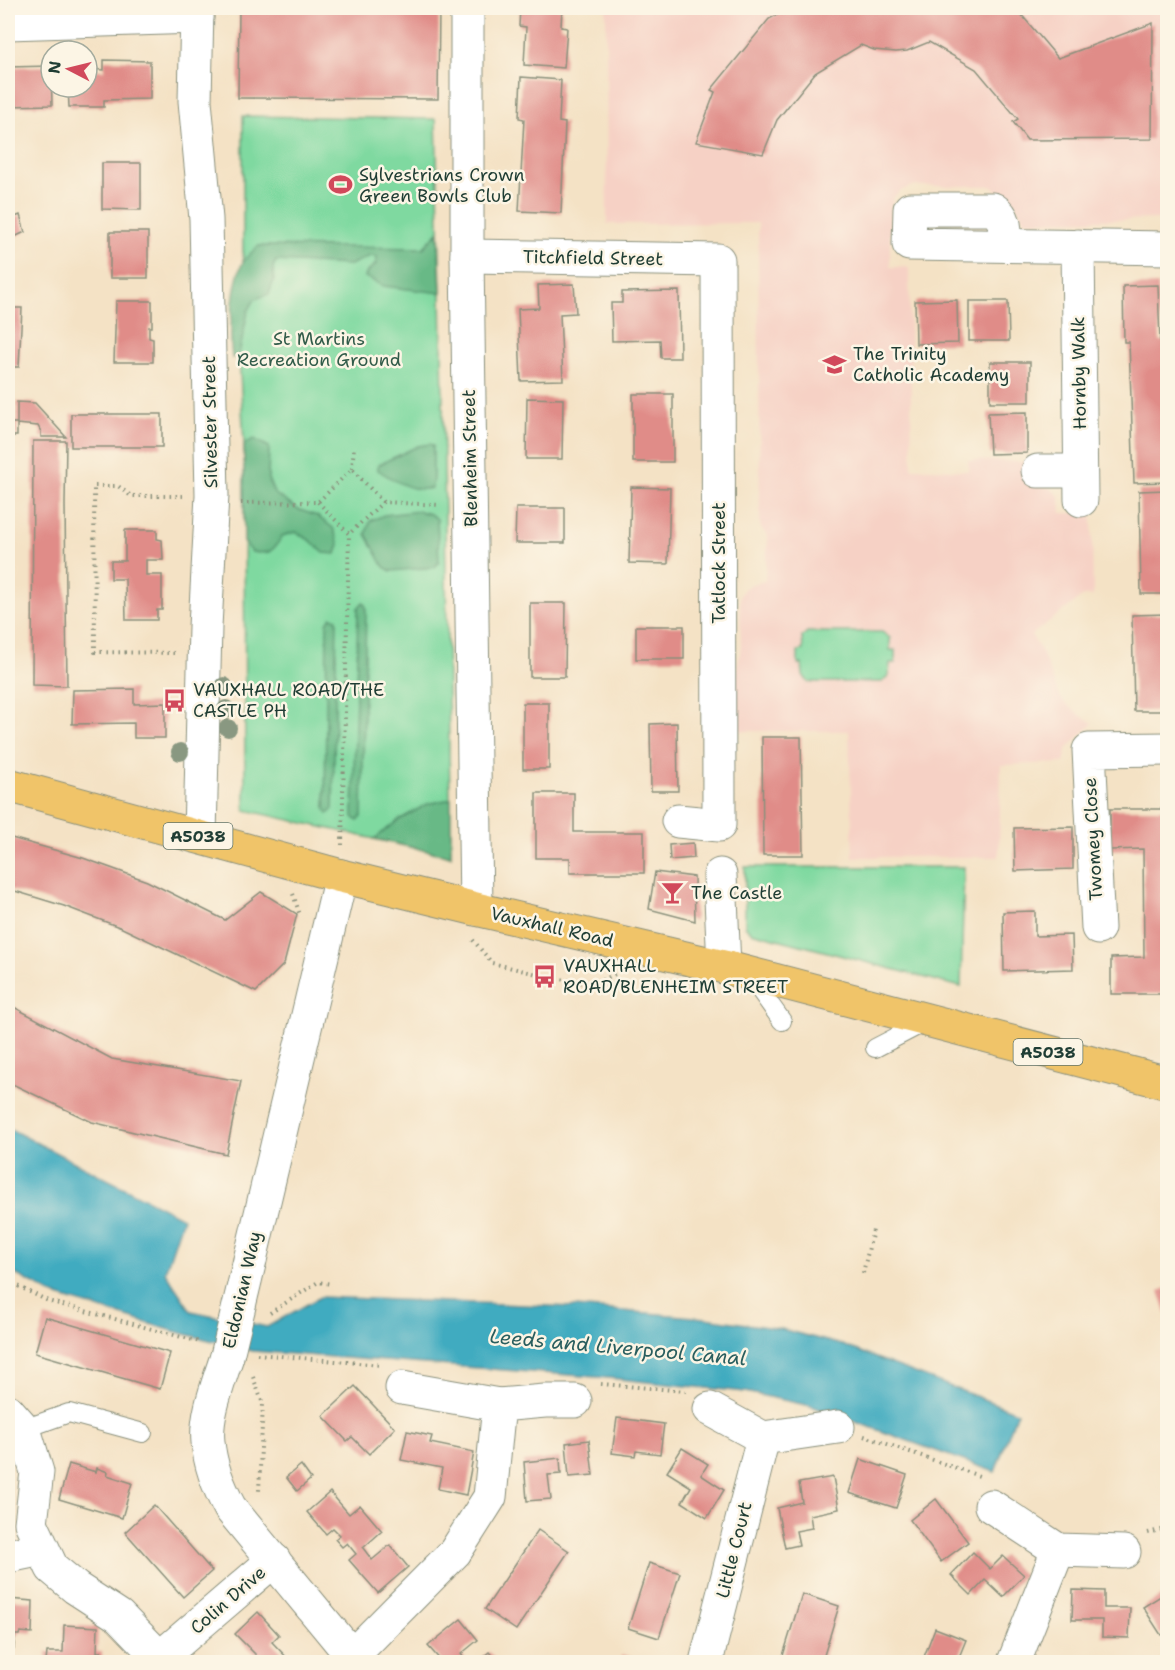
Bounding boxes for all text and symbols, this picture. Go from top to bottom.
north arrow [39,39,99,99]
text: N [43,60,66,75]
place label: Sylvestrians Crown Green Bowls Club [359,163,525,208]
sports icon: Sylvestrians Crown Green Bowls Club [328,172,354,198]
street label: Titchfield Street [523,245,663,271]
street label: Hornby Walk [1066,316,1092,430]
park label: St Martins Recreation Ground [237,327,401,372]
place label: The Trinity Catholic Academy [853,342,1009,387]
school or university icon: The Trinity Catholic Academy [822,351,848,377]
street label: Silvester Street [197,355,223,489]
street label: Blenheim Street [457,389,483,527]
street label: Tatlock Street [707,502,731,624]
place label: VAUXHALL ROAD/THE CASTLE PH [193,678,384,723]
bus stop icon: VAUXHALL ROAD/THE CASTLE PH [162,687,188,713]
street label: Twomey Close [1078,777,1108,901]
road number: A5038 [164,823,232,849]
bar icon: The Castle [660,880,686,906]
place label: The Castle [691,881,782,905]
street label: Vauxhall Road [488,901,616,953]
place label: VAUXHALL ROAD/BLENHEIM STREET [563,954,788,999]
bus stop icon: VAUXHALL ROAD/BLENHEIM STREET [532,963,558,989]
road number: A5038 [1014,1039,1082,1065]
street label: Eldonian Way [217,1229,267,1351]
water label: Leeds and Liverpool Canal [489,1323,747,1371]
street label: Little Court [710,1499,758,1601]
street label: Colin Drive [185,1560,271,1640]

